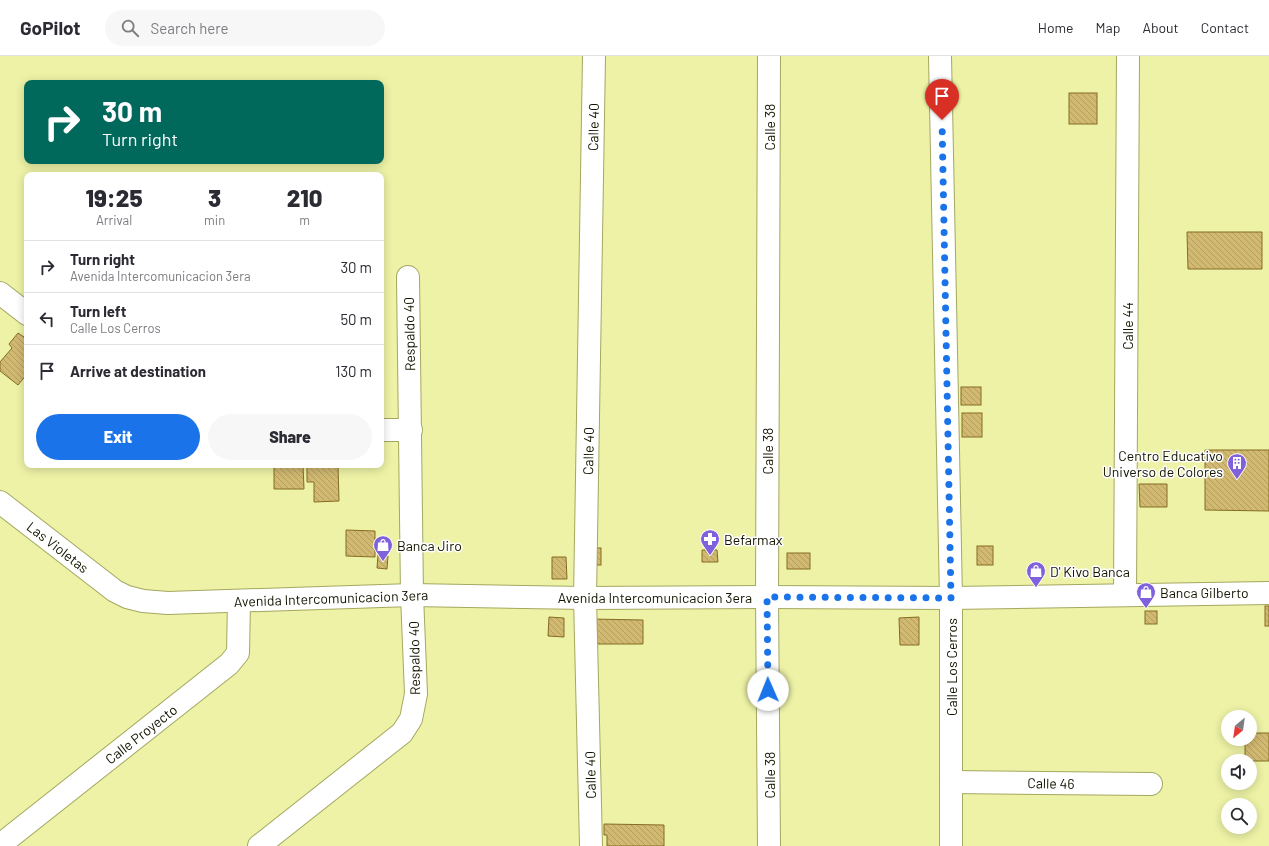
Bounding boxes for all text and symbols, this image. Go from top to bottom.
search box [105,10,385,46]
text: GoPilot [20,16,81,39]
icon: search [119,17,141,39]
text: Search here [151,19,229,37]
text: Home [1038,19,1074,36]
text: Map [1096,19,1120,36]
text: About [1142,19,1179,36]
text: Contact [1201,19,1249,36]
pin [925,79,959,120]
icon: arrive [931,85,953,107]
text: 30 m [102,94,162,128]
icon: right [36,96,88,148]
street label: Calle 40 [584,103,602,151]
street label: Calle 38 [761,104,778,150]
text: Turn right [102,128,178,150]
text: 19:25 [86,183,143,212]
text: 3 [208,183,221,212]
text: 210 [287,183,322,212]
text: Arrival [96,212,132,228]
text: min [204,212,225,228]
text: m [299,212,310,228]
text: Turn right [70,250,135,268]
icon: right [36,256,58,278]
text: 30 m [340,258,372,276]
text: Avenida Intercomunicacion 3era [70,268,251,284]
street label: Respaldo 40 [400,297,418,371]
text: Turn left [70,302,126,320]
street label: Calle 44 [1119,302,1136,350]
icon: left [36,308,58,330]
text: 50 m [340,310,372,328]
text: Calle Los Cerros [70,320,161,336]
icon: arrive [36,360,58,382]
text: Arrive at destination [70,362,206,380]
text: 130 m [335,362,372,380]
button: Exit [36,414,200,460]
button: Share [208,414,372,460]
street label: Calle 40 [579,427,597,475]
street label: Calle 38 [759,428,776,474]
place label: Centro Educativo Universo de Colores [1103,447,1223,480]
building icon: Centro Educativo Universo de Colores [1226,452,1248,480]
street label: Las Violetas [24,518,92,577]
pharmacy icon: Befarmax [699,528,721,556]
place label: Befarmax [724,531,783,548]
shop icon: Banca Jiro [372,534,394,562]
place label: Banca Jiro [397,537,462,554]
shop icon: D' Kivo Banca [1025,560,1047,588]
place label: D' Kivo Banca [1050,563,1130,580]
shop icon: Banca Gilberto [1135,581,1157,609]
place label: Banca Gilberto [1160,584,1249,601]
street label: Avenida Intercomunicacion 3era [234,586,428,610]
street label: Avenida Intercomunicacion 3era [558,589,752,606]
street label: Calle Los Cerros [943,618,960,716]
street label: Respaldo 40 [405,621,423,695]
position arrow [747,669,789,711]
street label: Calle Proyecto [102,701,180,767]
north arrow [1221,710,1257,746]
map controls [1221,710,1257,834]
street label: Calle 40 [581,751,599,799]
street label: Calle 38 [761,752,778,798]
button: sound [1221,754,1257,790]
street label: Calle 46 [1027,774,1075,792]
button: search [1221,798,1257,834]

